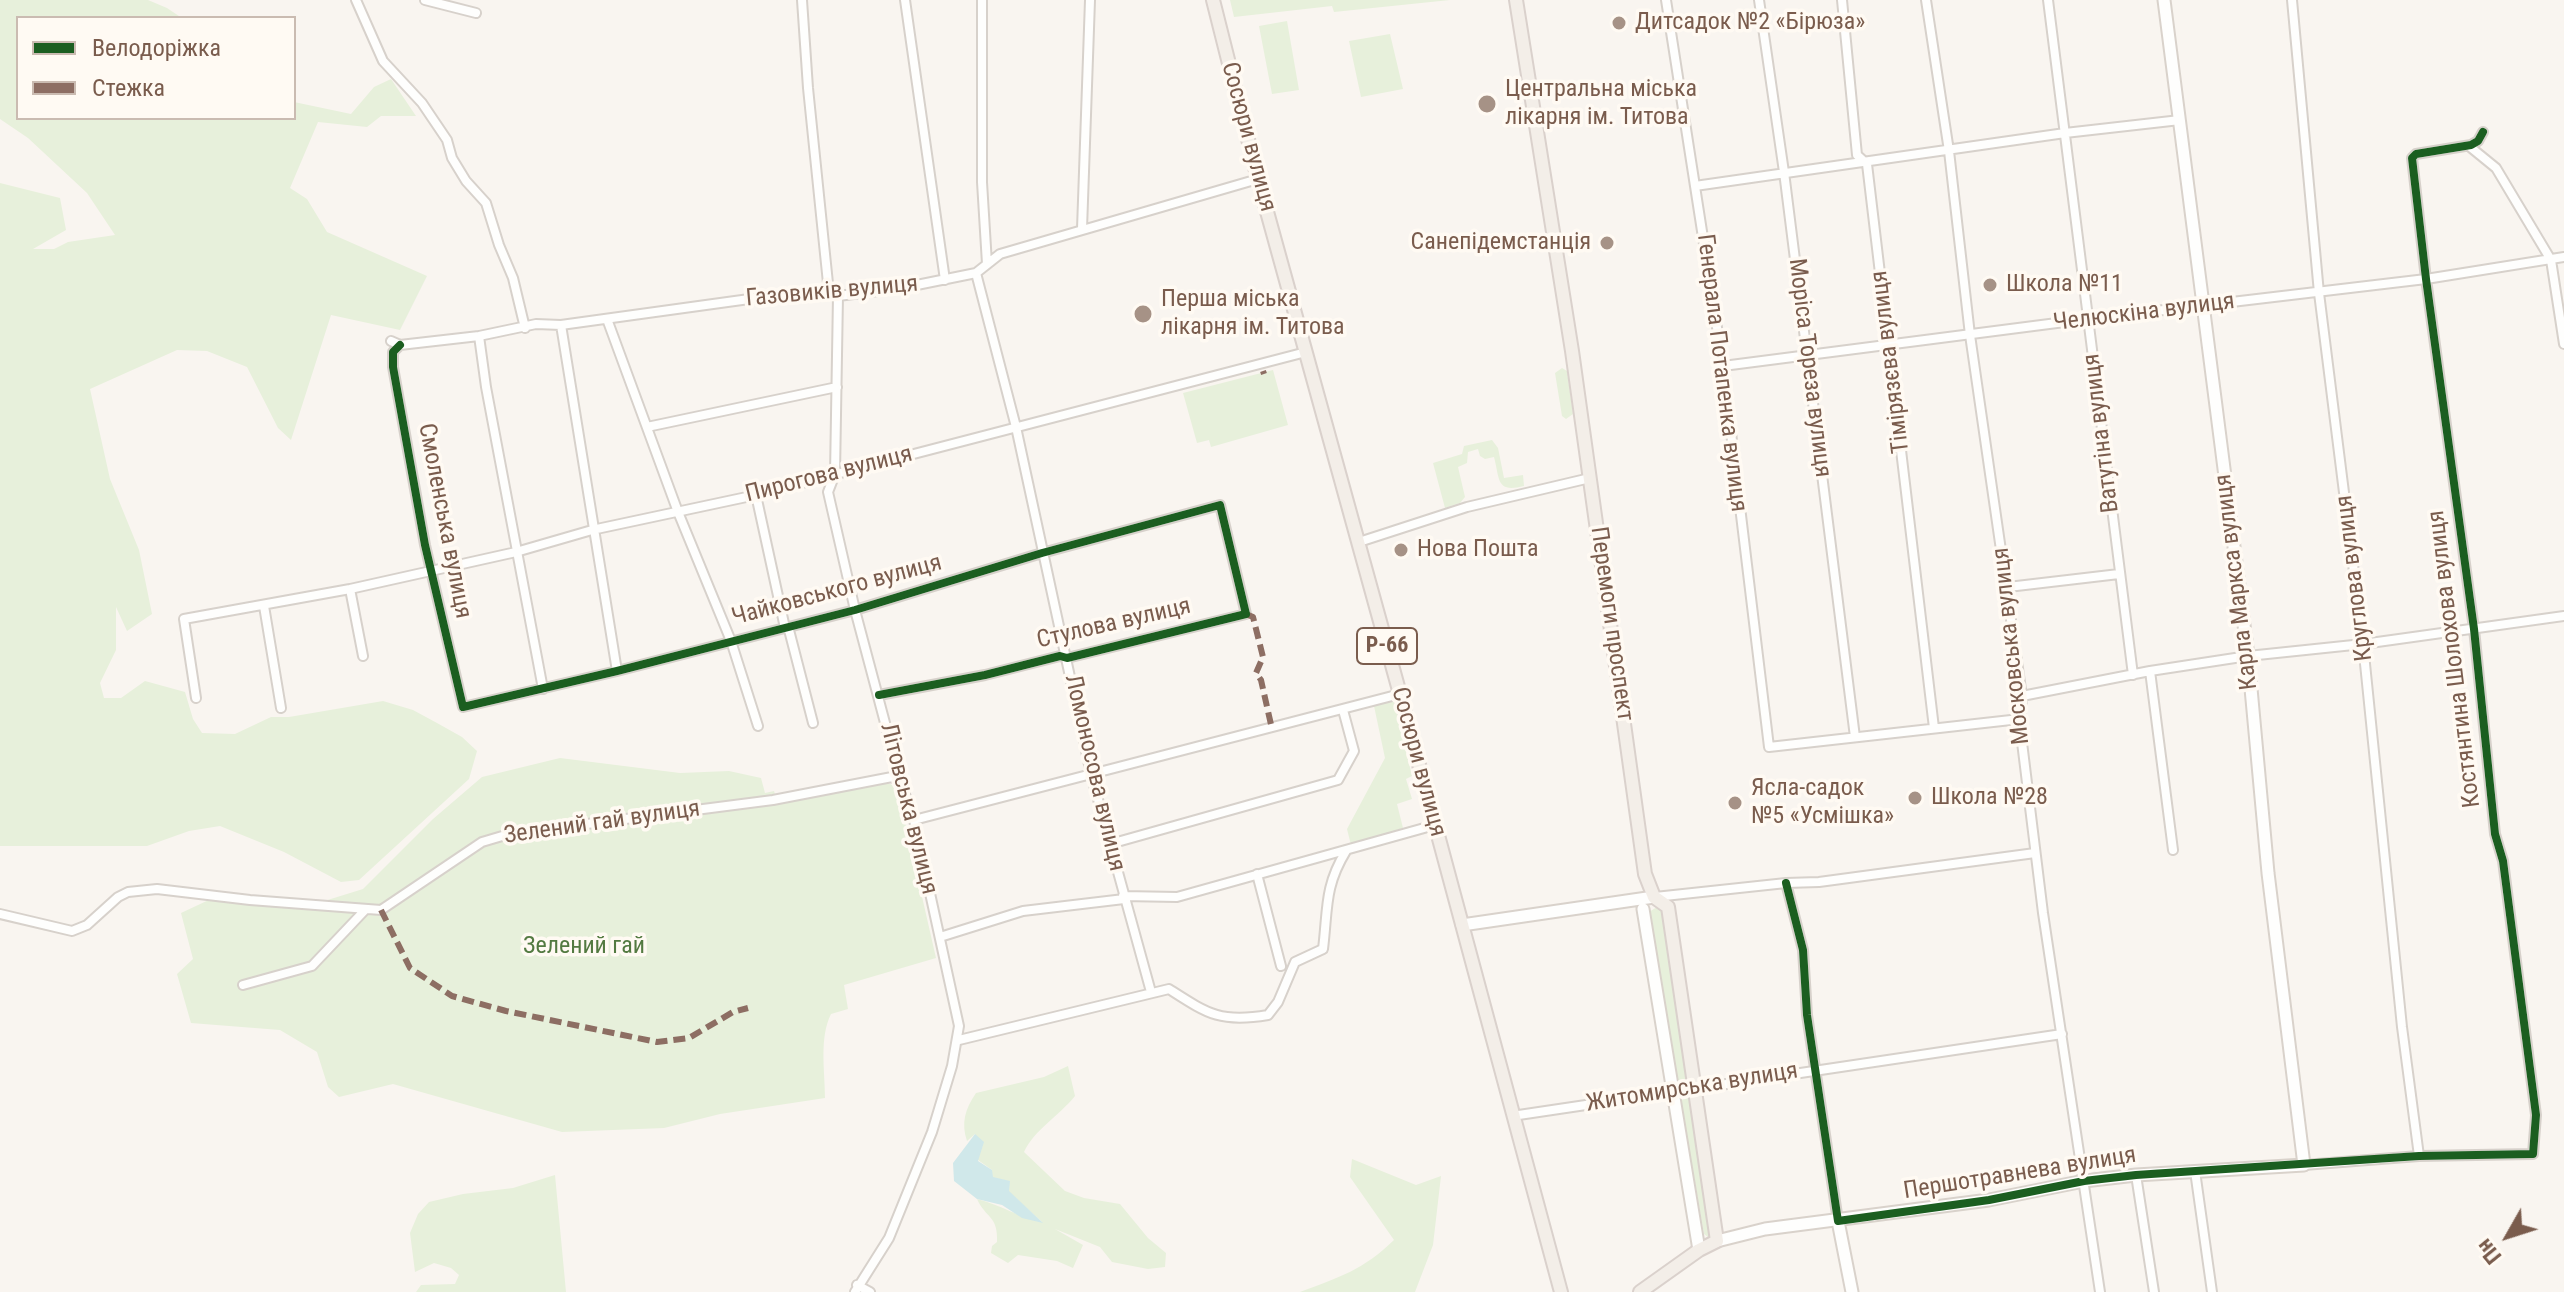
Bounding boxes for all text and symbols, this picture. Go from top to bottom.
place label: Дитсадок №2 «Бірюза» [1635,9,1865,37]
marker: Дитсадок №2 «Бірюза» [1610,14,1628,32]
legend [16,16,296,120]
text: Велодоріжка [92,34,221,62]
street label: Сосюри вулиця [1214,59,1282,215]
text: Стежка [92,74,165,102]
place label: Центральна міська лікарня ім. Титова [1505,76,1697,132]
marker: Центральна міська лікарня ім. Титова [1476,93,1498,115]
place label: Санепідемстанція [1411,229,1591,257]
street label: Генерала Потапенка вулиця [1690,233,1752,513]
marker: Санепідемстанція [1598,234,1616,252]
street label: Моріса Тореза вулиця [1781,257,1837,479]
street label: Тімірязєва вулиця [1866,269,1916,455]
street label: Газовиків вулиця [745,270,919,314]
place label: Школа №11 [2006,271,2123,299]
marker: Школа №11 [1981,276,1999,294]
place label: Перша міська лікарня ім. Титова [1161,286,1345,342]
street label: Челюскіна вулиця [2052,288,2236,338]
marker: Перша міська лікарня ім. Титова [1132,303,1154,325]
street label: Ватутіна вулиця [2078,352,2126,514]
street label: Смоленська вулиця [411,421,477,621]
street label: Пирогова вулиця [743,440,915,510]
street label: Карла Маркса вулиця [2209,473,2265,691]
street label: Круглова вулиця [2331,493,2379,663]
street label: Костянтина Шолохова вулиця [2422,509,2488,809]
street label: Перемоги проспект [1583,525,1639,723]
place label: Нова Пошта [1417,536,1538,564]
marker: Нова Пошта [1392,541,1410,559]
street label: Московська вулиця [1987,546,2037,746]
street label: Чайковського вулиця [729,549,945,633]
street label: Стулова вулиця [1034,592,1194,656]
road number: Р-66 [1357,628,1417,664]
street label: Ломоносова вулиця [1057,672,1131,874]
street label: Сосюри вулиця [1384,684,1452,840]
street label: Літовська вулиця [873,720,943,898]
place label: Ясла-садок №5 «Усмішка» [1751,775,1894,831]
place label: Школа №28 [1931,784,2048,812]
marker: Школа №28 [1906,789,1924,807]
marker: Ясла-садок №5 «Усмішка» [1726,794,1744,812]
street label: Зелений гай вулиця [502,795,702,851]
park label: Зелений гай [523,933,645,961]
street label: Житомирська вулиця [1584,1057,1800,1119]
street label: Першотравнева вулиця [1902,1141,2138,1207]
north arrow [2468,1196,2548,1276]
text: Пн [2472,1234,2506,1269]

